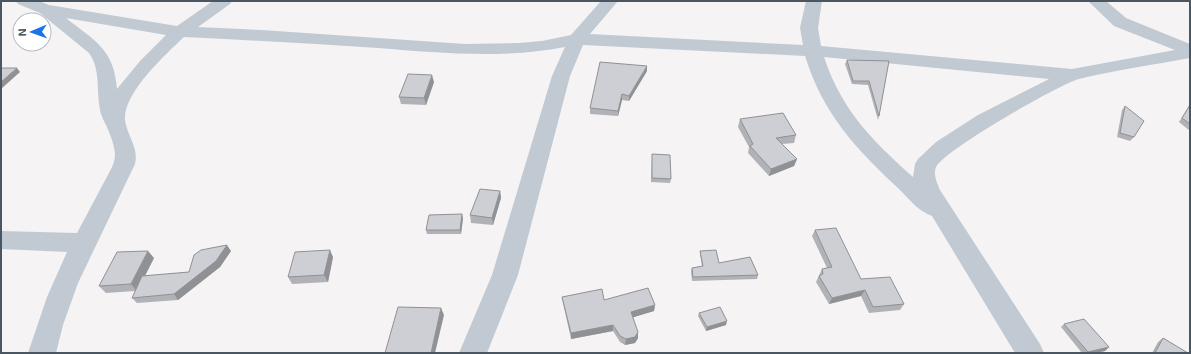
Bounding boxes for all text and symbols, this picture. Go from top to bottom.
north arrow [12,12,52,52]
text: N [15,28,28,37]

